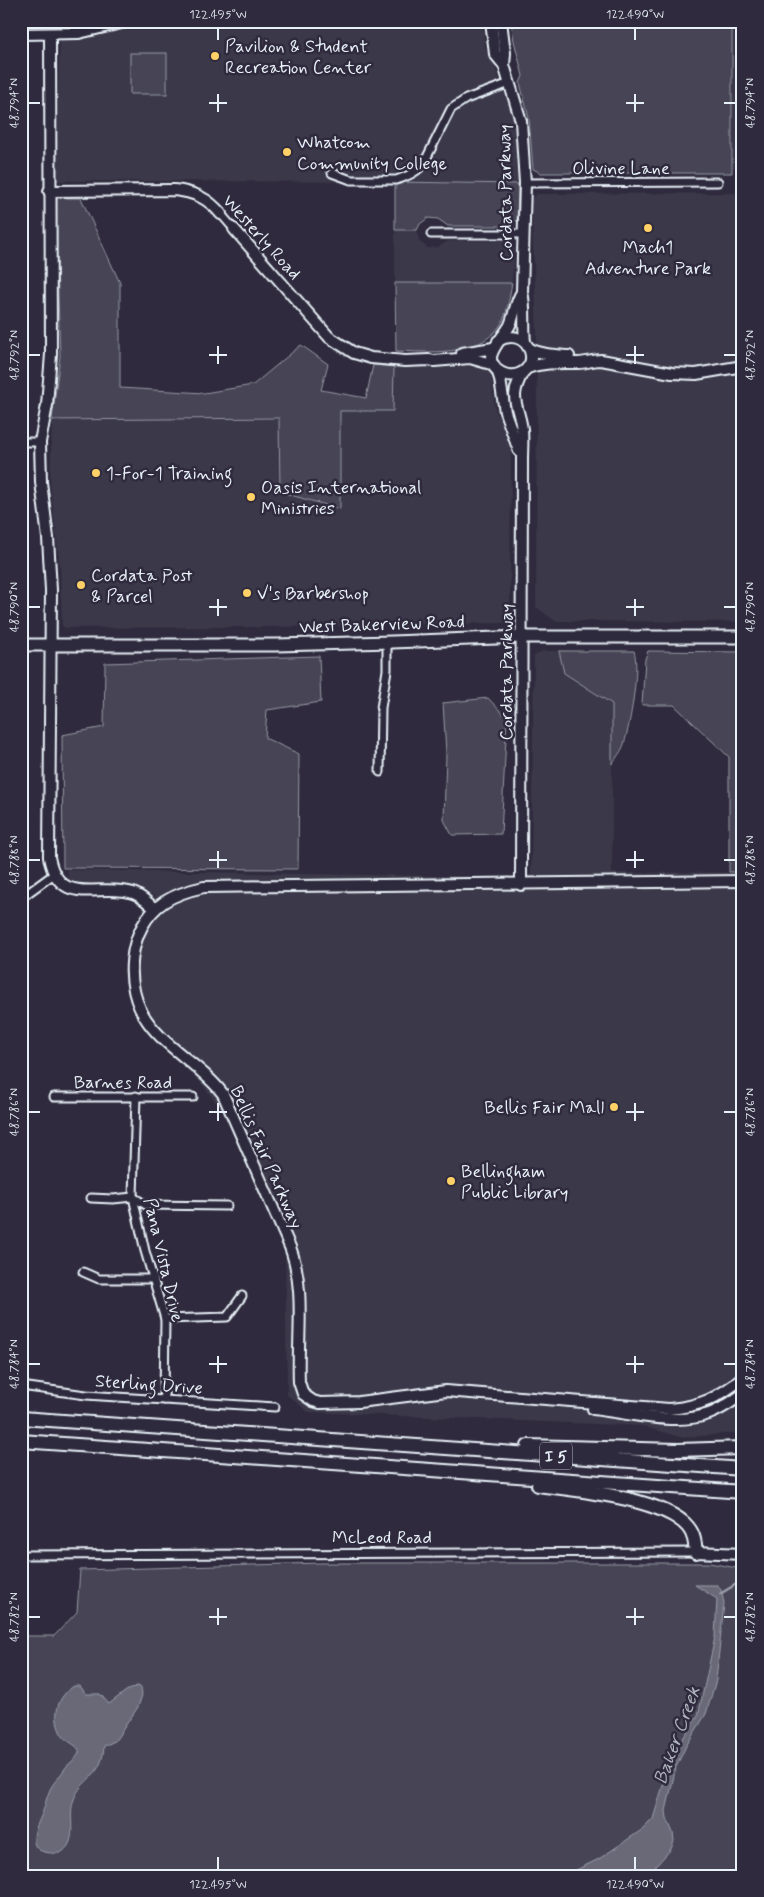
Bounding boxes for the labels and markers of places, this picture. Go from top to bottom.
place label: Pavilion & Student Recreation Center [225,35,372,80]
marker: Pavilion & Student Recreation Center [209,50,221,62]
place label: Whatcom Community College [297,131,447,176]
marker: Whatcom Community College [281,146,293,158]
marker: Mach1 Adventure Park [642,222,654,234]
place label: Mach1 Adventure Park [585,236,711,281]
place label: 1-For-1 Training [106,462,233,488]
marker: 1-For-1 Training [90,467,102,479]
place label: Oasis International Ministries [261,476,421,521]
marker: Oasis International Ministries [245,491,257,503]
place label: Cordata Post & Parcel [91,564,193,609]
marker: Cordata Post & Parcel [75,579,87,591]
place label: V's Barbershop [257,582,369,606]
marker: V's Barbershop [241,587,253,599]
place label: Bellis Fair Mall [484,1096,604,1120]
marker: Bellis Fair Mall [608,1101,620,1113]
place label: Bellingham Public Library [461,1160,568,1205]
marker: Bellingham Public Library [445,1175,457,1187]

